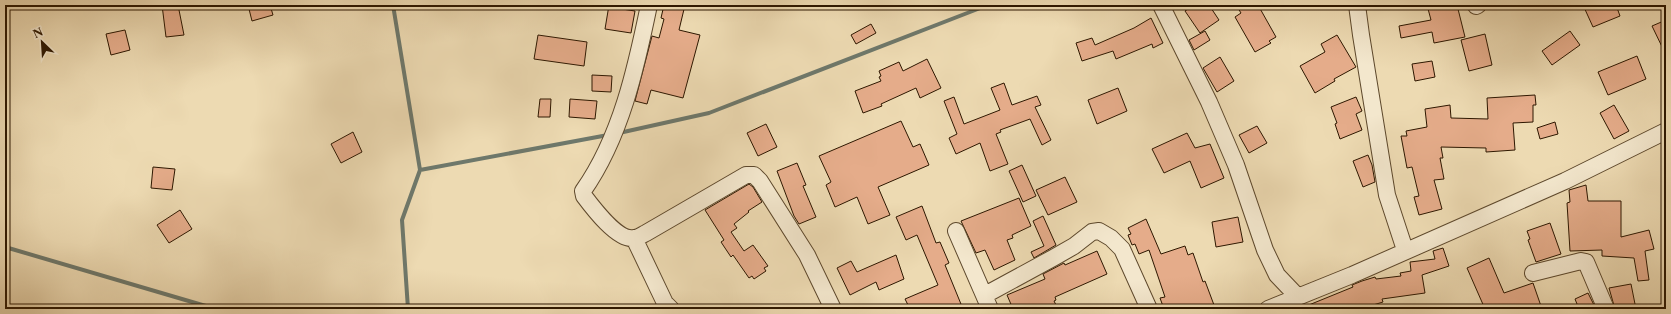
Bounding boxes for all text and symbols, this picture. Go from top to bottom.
north arrow [22,22,62,62]
text: N [30,24,45,41]

